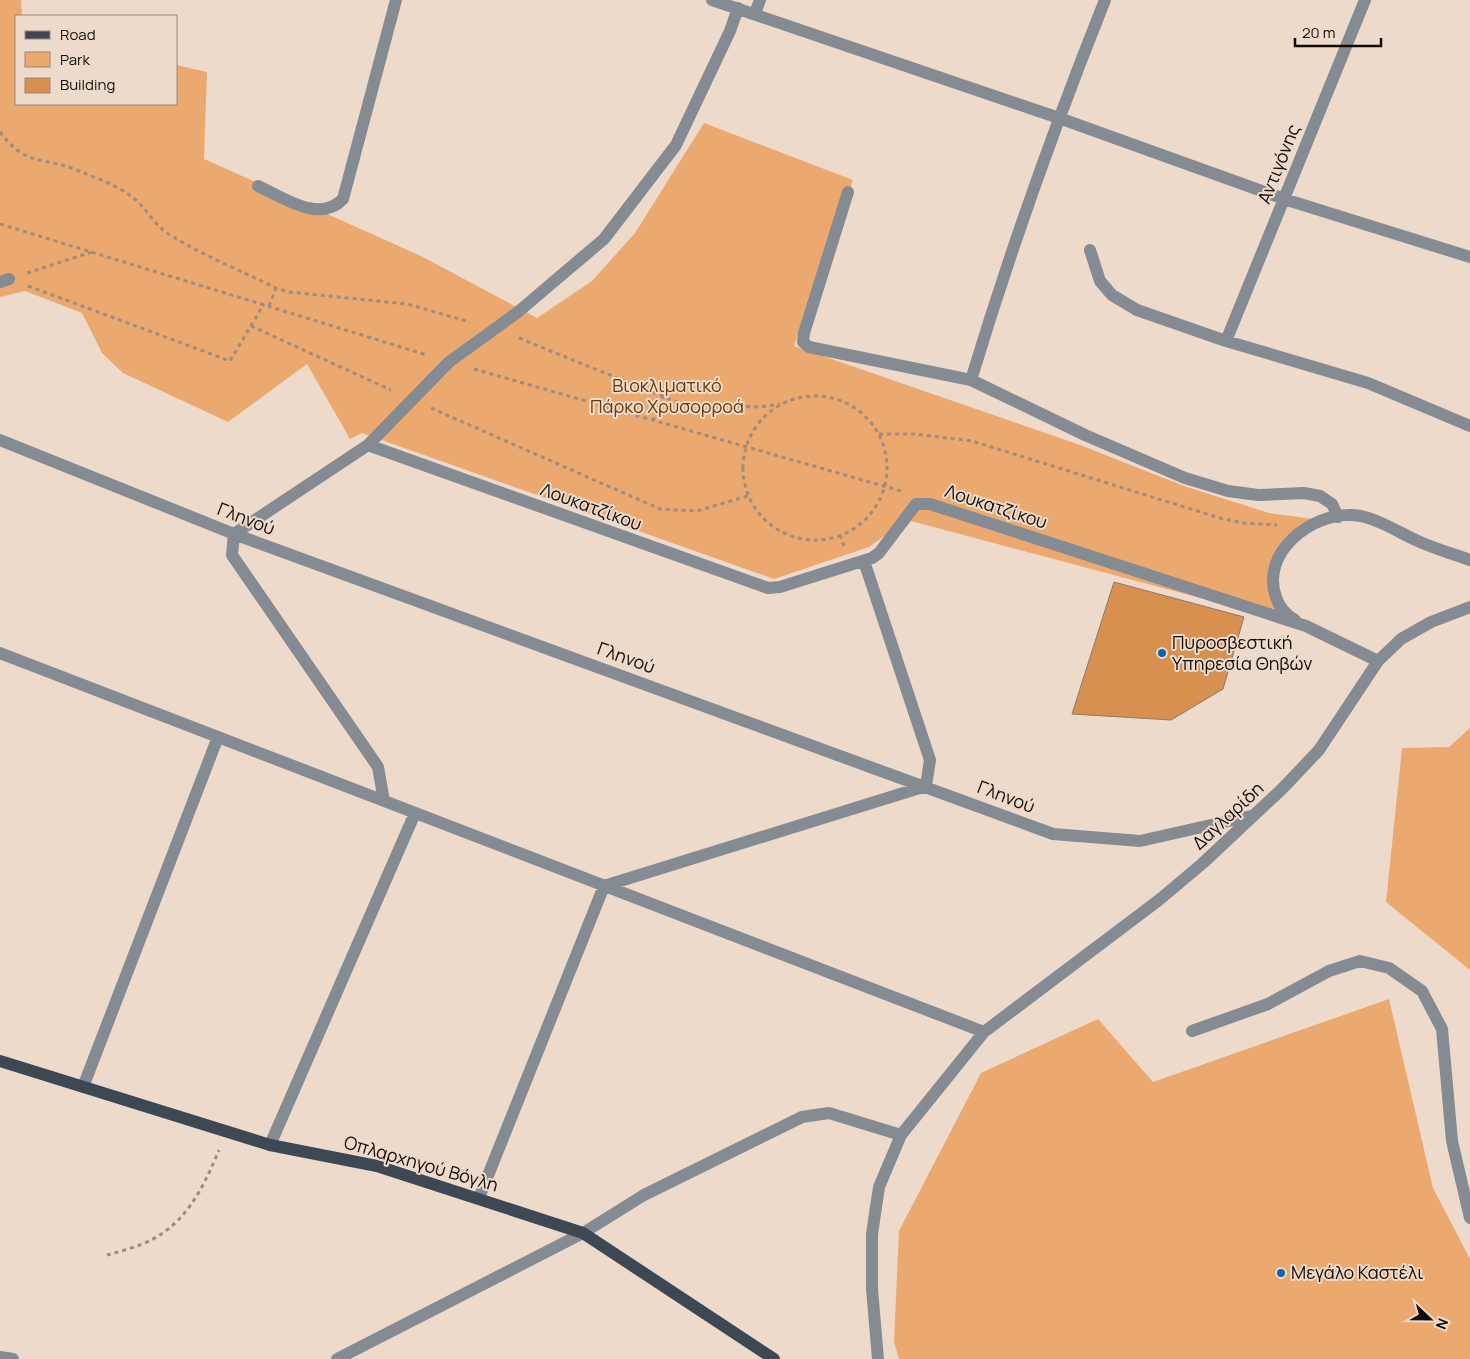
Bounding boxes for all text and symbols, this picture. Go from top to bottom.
legend [15,15,178,105]
scale bar [1295,15,1381,47]
text: 20 m [1302,22,1335,43]
text: Road [60,24,96,45]
text: Park [60,49,90,70]
text: Building [60,74,115,95]
street label: Αντιγόνης [1251,120,1305,207]
park label: Βιοκλιματικό Πάρκο Χρυσορροά [590,373,744,418]
street label: Λουκατζίκου [537,477,645,535]
street label: Λουκατζίκου [942,478,1050,534]
street label: Γληνού [214,496,278,540]
place label: Πυροσβεστική Υπηρεσία Θηβών [1172,630,1312,675]
street label: Γληνού [594,636,658,679]
marker: Πυροσβεστική Υπηρεσία Θηβών [1156,647,1168,659]
street label: Γληνού [974,774,1038,818]
street label: Δαγλαρίδη [1186,776,1268,855]
street label: Οπλαρχηγού Βόγλη [341,1130,501,1197]
place label: Μεγάλο Καστέλι [1291,1260,1424,1284]
marker: Μεγάλο Καστέλι [1275,1267,1287,1279]
north arrow [1405,1294,1455,1344]
text: N [1432,1316,1453,1332]

